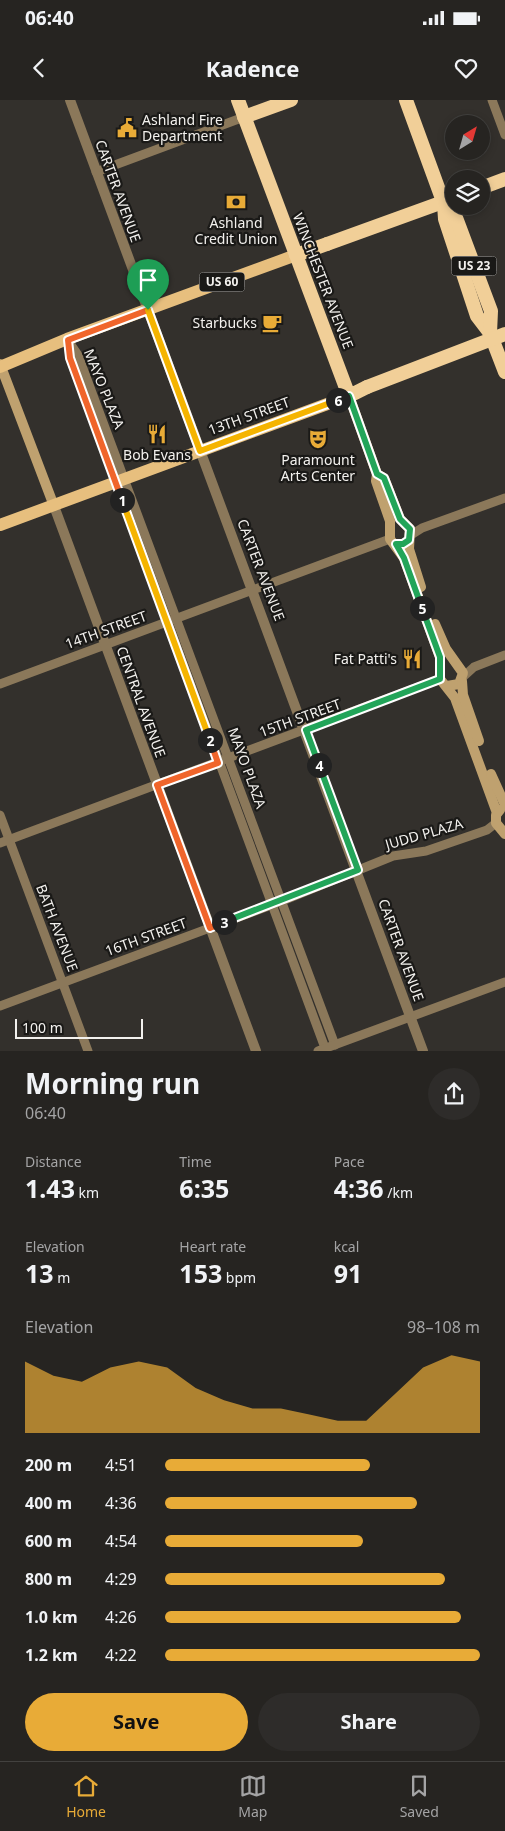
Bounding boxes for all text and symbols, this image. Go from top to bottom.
text: 06:40 [25,5,74,31]
text: Kadence [206,53,299,83]
icon: back [25,54,53,82]
icon: heart [452,54,480,82]
place label: Ashland Fire Department [142,110,223,145]
north arrow [445,115,490,160]
map controls [445,115,490,215]
public building icon: Ashland Fire Department [116,117,138,139]
street label: CARTER AVENUE [91,137,146,245]
button: layers [445,170,490,215]
bank icon: Ashland Credit Union [225,191,247,213]
street label: WINCHESTER AVENUE [289,210,358,352]
place label: Ashland Credit Union [195,213,277,248]
road number: US 23 [452,257,496,276]
pin [127,259,169,310]
icon: arrive [134,266,162,294]
road number: US 60 [200,272,244,292]
cafe icon: Starbucks [261,312,283,334]
place label: Starbucks [192,313,257,332]
street label: MAYO PLAZA [80,346,129,432]
pin: 6 [326,388,350,412]
text: 6 [334,391,343,410]
street label: 13TH STREET [205,392,292,439]
restaurant icon: Bob Evans [146,423,168,445]
theatre icon: Paramount Arts Center [307,428,329,450]
place label: Bob Evans [123,445,191,464]
place label: Paramount Arts Center [281,450,355,485]
pin: 1 [110,488,134,512]
text: 1 [118,491,127,510]
street label: CARTER AVENUE [233,516,290,623]
pin: 5 [410,596,434,620]
text: 5 [418,599,427,618]
street label: 14TH STREET [62,606,149,653]
street label: CENTRAL AVENUE [113,644,170,760]
restaurant icon: Fat Patti's [401,648,423,670]
place label: Fat Patti's [334,649,397,668]
street label: 15TH STREET [256,694,343,741]
street label: MAYO PLAZA [224,725,271,811]
pin: 2 [198,728,222,752]
text: 2 [206,731,215,750]
pin: 4 [306,752,332,778]
text: 4 [315,756,324,775]
street label: JUDD PLAZA [381,813,465,854]
street label: BATH AVENUE [32,881,83,974]
street label: CARTER AVENUE [374,896,429,1004]
pin: 3 [212,910,236,934]
street label: 16TH STREET [102,913,189,960]
text: 3 [220,913,229,932]
scale bar [15,1016,142,1039]
text: 100 m [22,1018,63,1037]
text: Morning run [25,1064,200,1102]
button: share [428,1068,480,1120]
text: 06:40 [25,1102,66,1124]
text: Distance [25,1152,82,1171]
text: Time [179,1152,212,1171]
text: Pace [334,1152,365,1171]
text: 1.43 [25,1171,75,1205]
text: 6:35 [179,1171,229,1205]
text: 4:36 [334,1171,384,1205]
text: km [75,1183,99,1202]
text: /km [384,1183,413,1202]
text: Elevation [25,1237,85,1256]
text: Heart rate [179,1237,246,1256]
text: kcal [334,1237,359,1256]
text: 13 [25,1256,54,1290]
text: 153 [179,1256,222,1290]
text: 91 [334,1256,362,1290]
text: m [54,1268,70,1287]
text: bpm [222,1268,256,1287]
text: Elevation [25,1316,93,1338]
text: 98–108 m [407,1316,480,1338]
text: 200 m [25,1454,72,1476]
text: 4:51 [105,1454,137,1476]
text: 400 m [25,1492,72,1514]
text: 4:36 [105,1492,137,1514]
text: 600 m [25,1530,72,1552]
text: 4:54 [105,1530,137,1552]
text: 800 m [25,1568,72,1590]
text: 4:29 [105,1568,137,1590]
text: 1.0 km [25,1606,77,1628]
text: 4:26 [105,1606,137,1628]
text: 1.2 km [25,1644,77,1666]
text: 4:22 [105,1644,137,1666]
button: Save [25,1693,248,1751]
button: Share [258,1693,480,1751]
tab: Home [66,1772,106,1821]
tab: Map [238,1772,267,1821]
tab: Saved [400,1772,439,1821]

